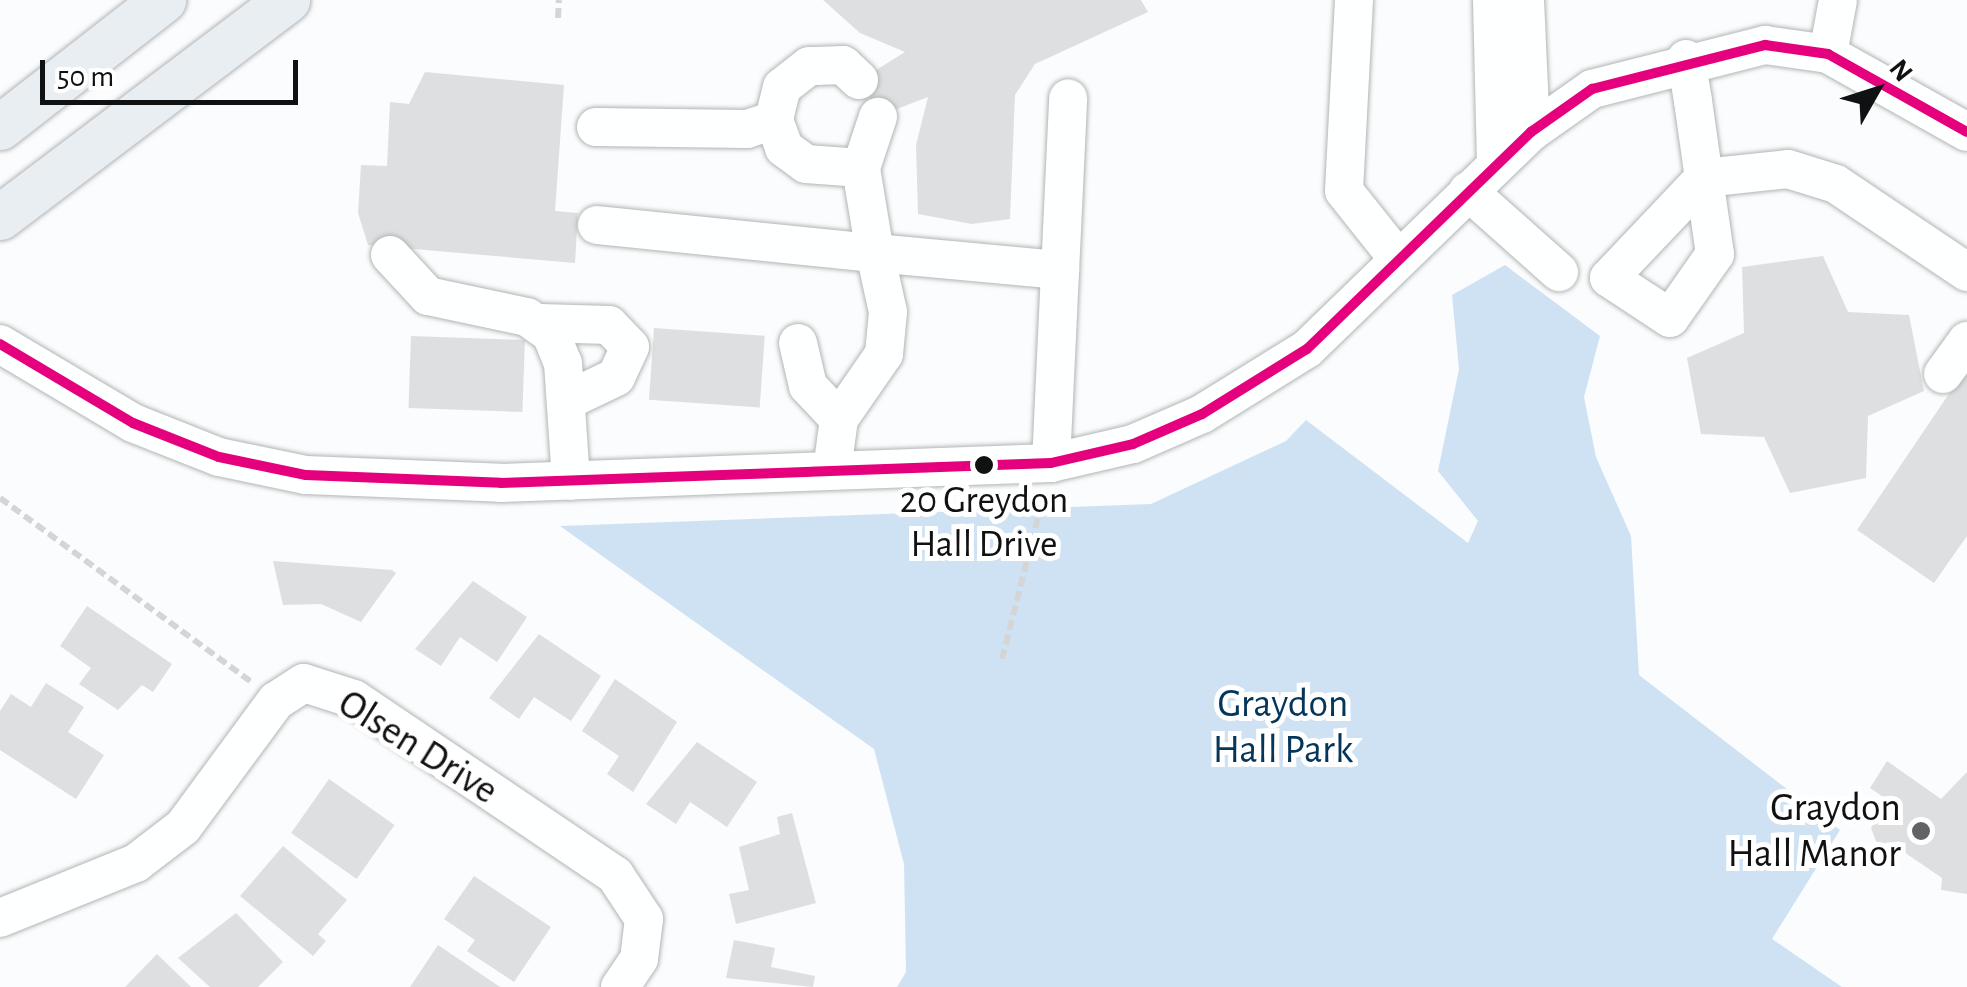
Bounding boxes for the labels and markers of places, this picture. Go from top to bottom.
marker: 20 Greydon Hall Drive [974,455,994,475]
place label: 20 Greydon Hall Drive [900,479,1068,568]
place label: Graydon Hall Manor [1728,784,1901,878]
marker: Graydon Hall Manor [1910,820,1932,842]

